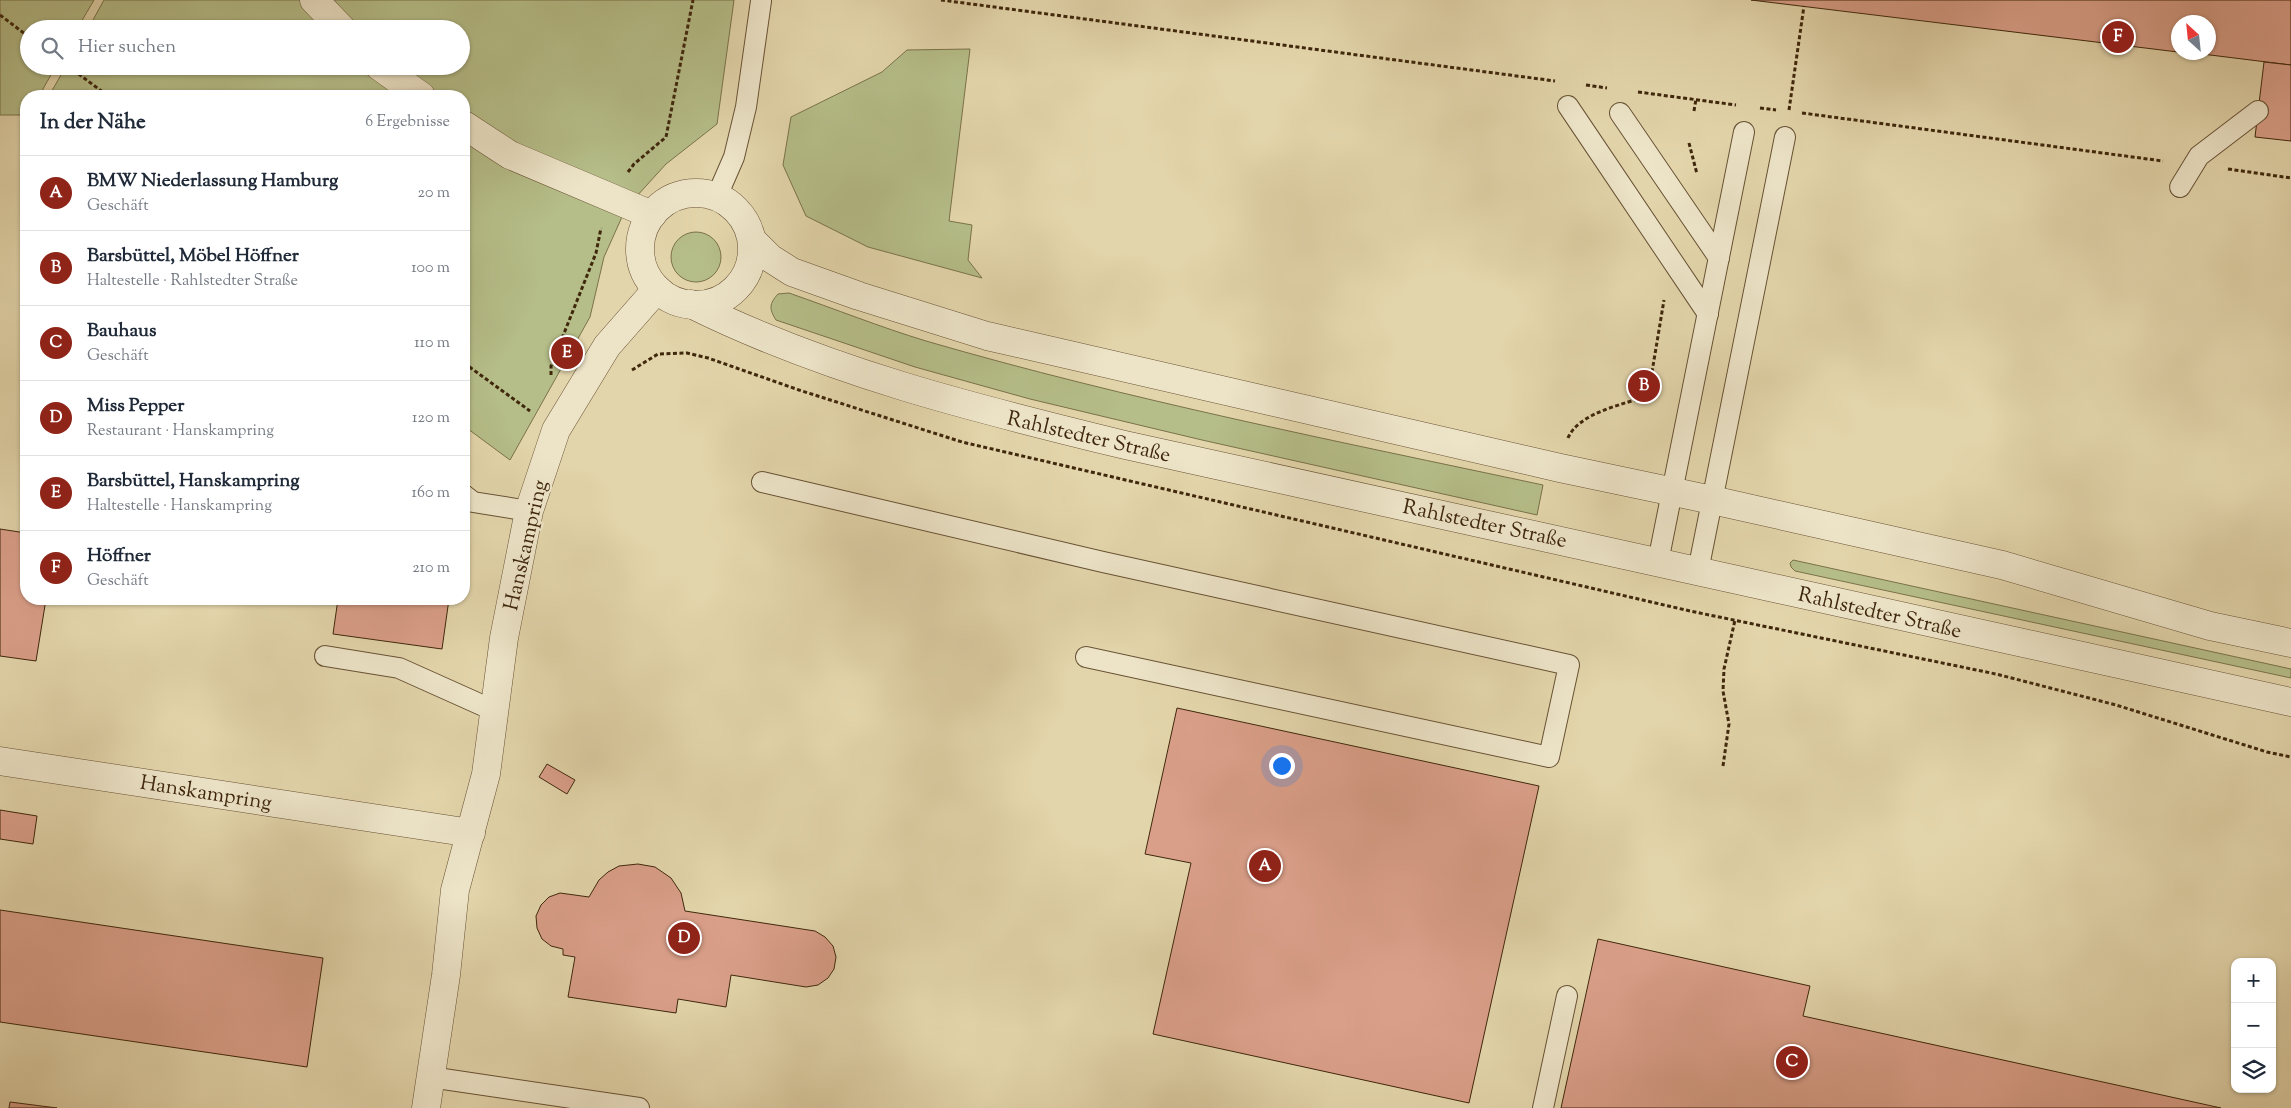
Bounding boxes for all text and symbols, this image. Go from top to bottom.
north arrow [2171,15,2216,60]
pin: F [2102,18,2134,56]
search box [20,20,470,75]
icon: search [38,34,66,62]
text: Hier suchen [78,34,176,61]
text: In der Nähe [40,108,146,138]
text: 6 Ergebnisse [365,111,450,134]
text: BMW Niederlassung Hamburg [87,168,338,195]
text: A [50,182,63,205]
text: 20 m [417,182,450,205]
text: Geschäft [87,195,149,218]
text: Barsbüttel, Möbel Höffner [87,243,299,270]
text: B [51,257,61,280]
text: 100 m [411,257,450,280]
text: Haltestelle · Rahlstedter Straße [87,270,298,293]
text: Bauhaus [87,318,156,345]
text: C [50,332,62,355]
text: 110 m [414,332,450,355]
pin: E [551,334,583,372]
text: Geschäft [87,345,149,368]
pin: B [1628,367,1660,405]
text: Miss Pepper [87,393,184,420]
street label: Rahlstedter Straße [1004,405,1173,471]
text: D [50,407,62,430]
text: 120 m [412,407,450,430]
text: Restaurant · Hanskampring [87,420,274,443]
text: Barsbüttel, Hanskampring [87,468,300,495]
street label: Hanskampring [497,477,557,614]
text: E [51,482,61,505]
text: 160 m [412,482,450,505]
street label: Rahlstedter Straße [1400,493,1570,557]
text: Haltestelle · Hanskampring [87,495,272,518]
text: Höffner [87,543,151,570]
text: F [52,557,60,580]
text: 210 m [412,557,450,580]
text: Geschäft [87,570,149,593]
street label: Rahlstedter Straße [1795,581,1964,647]
your location [1269,753,1295,779]
street label: Hanskampring [138,769,274,819]
pin: A [1249,847,1281,885]
pin: D [668,919,700,957]
map controls [2231,958,2276,1093]
button: + [2231,958,2276,1003]
button: − [2231,1003,2276,1048]
pin: C [1776,1043,1808,1081]
button: layers [2231,1048,2276,1093]

